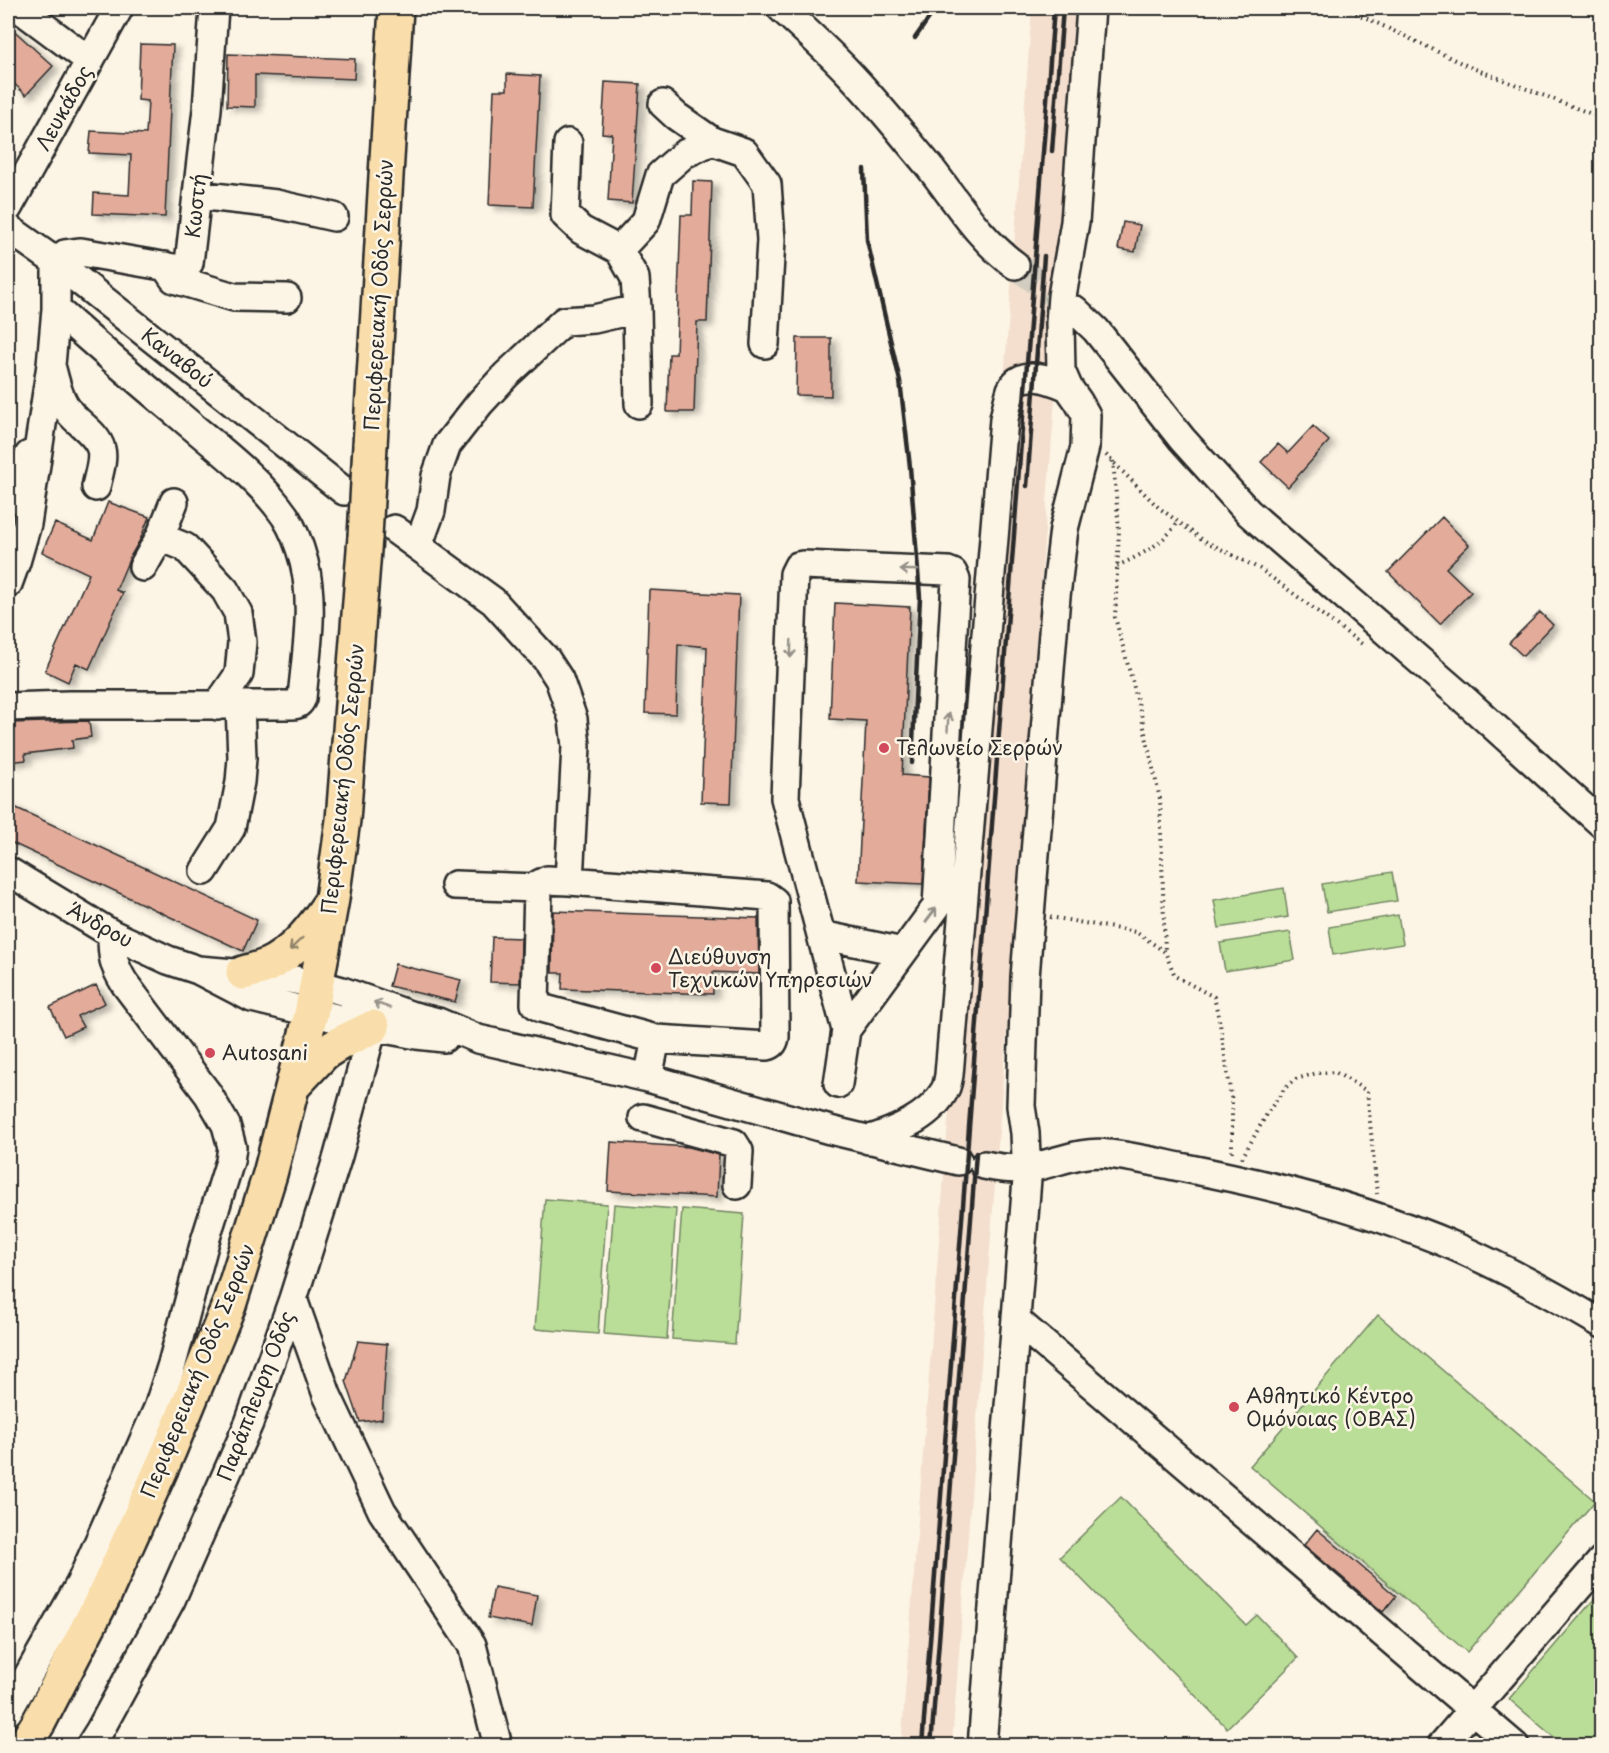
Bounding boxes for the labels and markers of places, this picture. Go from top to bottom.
place label: Τελωνείο Σερρών [896,732,1063,762]
marker: Τελωνείο Σερρών [877,741,891,755]
place label: Διεύθυνση Τεχνικών Υπηρεσιών [668,941,873,994]
marker: Διεύθυνση Τεχνικών Υπηρεσιών [649,961,663,975]
place label: Autosani [222,1037,308,1067]
marker: Autosani [203,1046,217,1060]
place label: Αθλητικό Κέντρο Ομόνοιας (ΟΒΑΣ) [1246,1380,1416,1433]
marker: Αθλητικό Κέντρο Ομόνοιας (ΟΒΑΣ) [1227,1400,1241,1414]

